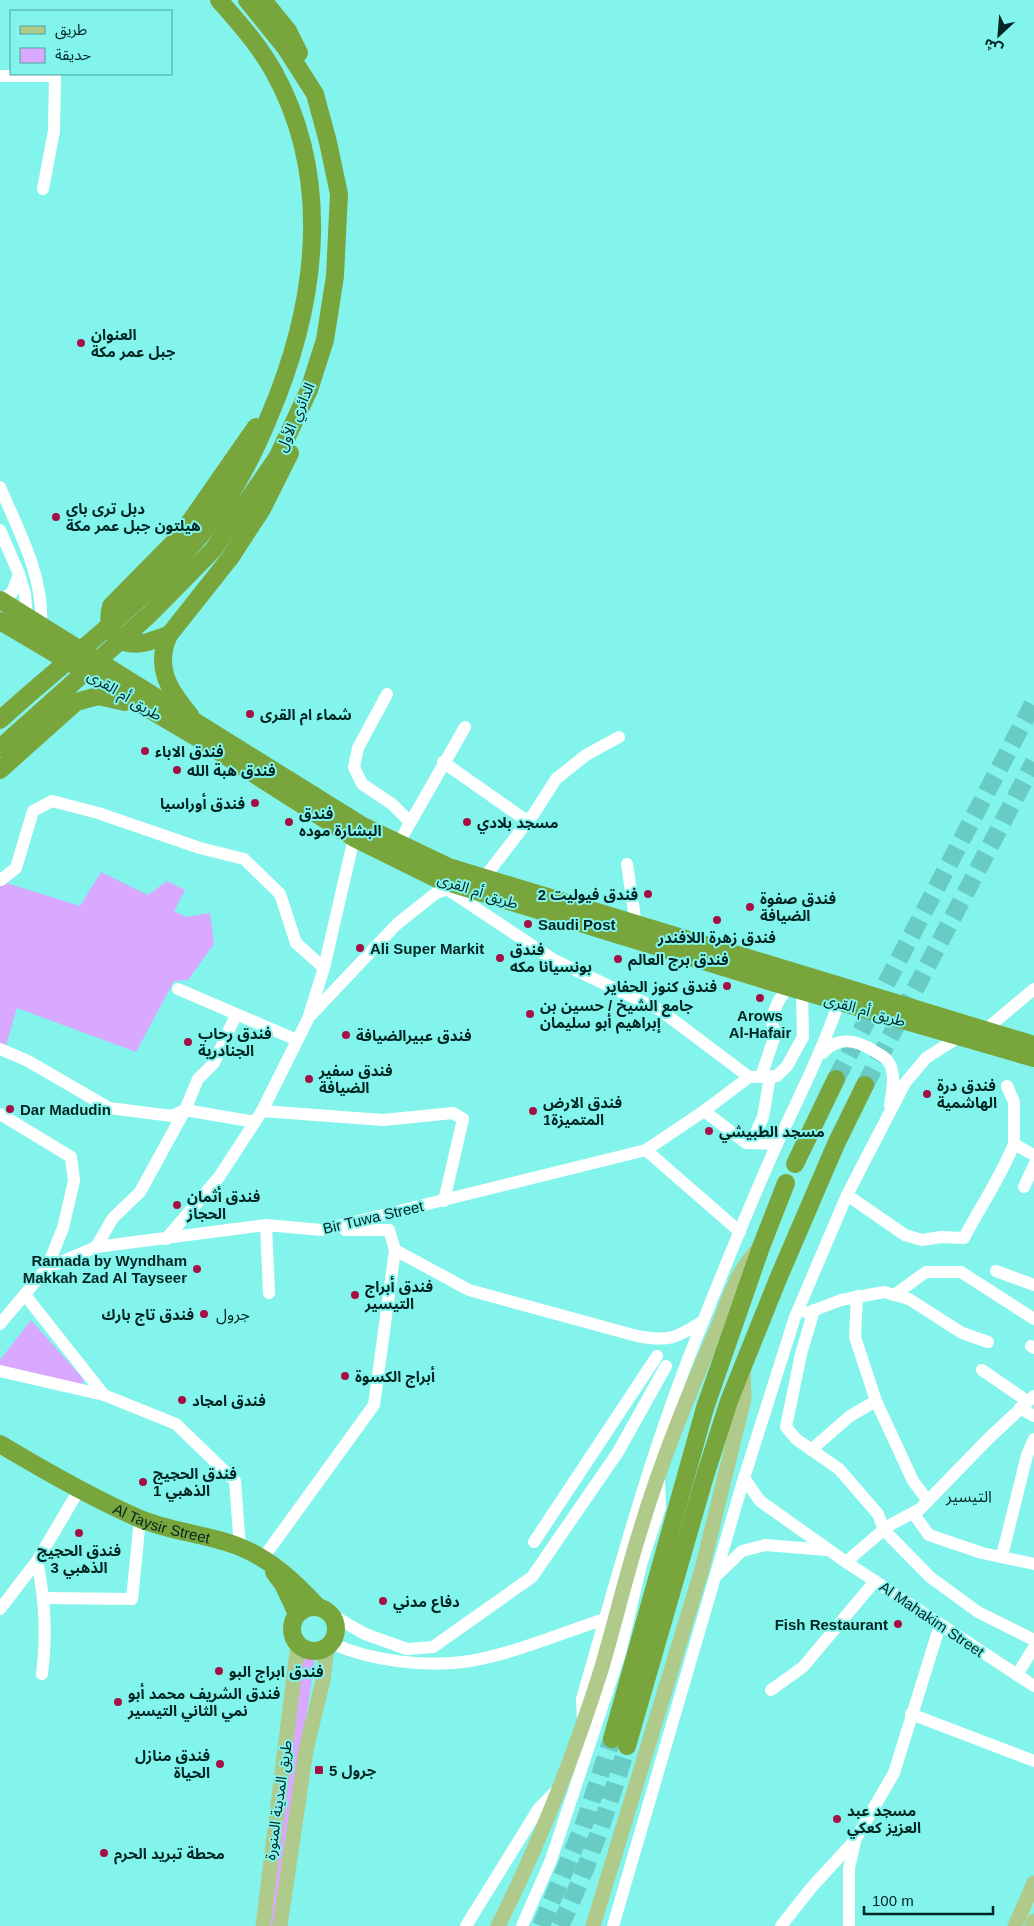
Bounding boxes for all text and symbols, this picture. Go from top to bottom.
legend [10,10,172,75]
north arrow [974,10,1024,60]
text: طريق [55,21,87,40]
text: ش [981,35,1005,58]
text: حديقة [55,46,91,63]
place label: العنوان جبل عمر مكة [91,326,176,361]
marker: العنوان جبل عمر مكة [75,337,87,349]
street label: الدائري الأول [272,380,321,456]
place label: دبل ترى باي هيلتون جبل عمر مكة [66,500,201,535]
marker: دبل ترى باي هيلتون جبل عمر مكة [50,511,62,523]
street label: طريق أم القرى [83,666,165,726]
place label: شماء ام القرى [260,706,352,726]
marker: شماء ام القرى [244,708,256,720]
place label: فندق الاباء [155,743,224,760]
marker: فندق الاباء [139,745,151,757]
place label: فندق هبة الله [187,762,275,779]
marker: فندق هبة الله [171,764,183,776]
place label: فندق أوراسيا [160,793,245,813]
marker: فندق أوراسيا [249,797,261,809]
place label: فندق البشارة موده [299,805,382,840]
place label: مسجد بلادي [477,814,559,834]
marker: فندق البشارة موده [283,816,295,828]
marker: مسجد بلادي [461,816,473,828]
street label: طريق أم القرى [435,870,520,915]
place label: فندق فيوليت 2 [538,886,638,904]
marker: فندق فيوليت 2 [642,888,654,900]
place label: فندق صفوة الضيافة [760,890,836,924]
marker: فندق صفوة الضيافة [744,901,756,913]
marker: فندق زهرة اللافندر [711,914,723,926]
place label: Saudi Post [538,916,616,933]
marker: Saudi Post [522,918,534,930]
place label: فندق زهرة اللافندر [657,929,776,947]
place label: Ali Super Markit [370,940,484,957]
place label: فندق بونسيانا مكه [510,941,592,976]
marker: Ali Super Markit [354,942,366,954]
place label: فندق برج العالم [628,951,729,971]
marker: فندق بونسيانا مكه [494,952,506,964]
marker: فندق برج العالم [612,953,624,965]
place label: فندق كنوز الحفاير [604,978,717,996]
marker: فندق كنوز الحفاير [721,980,733,992]
street label: طريق أم القرى [822,990,908,1033]
marker: Arows Al-Hafair [754,992,766,1004]
place label: جامع الشيخ / حسين بن إبراهيم أبو سليمان [540,997,694,1034]
place label: Arows Al-Hafair [729,1007,791,1041]
marker: جامع الشيخ / حسين بن إبراهيم أبو سليمان [524,1008,536,1020]
place label: فندق رحاب الجنادرية [198,1025,272,1060]
place label: فندق عبيرالضيافة [356,1027,472,1045]
marker: فندق عبيرالضيافة [340,1029,352,1041]
marker: فندق رحاب الجنادرية [182,1036,194,1048]
place label: فندق سفير الضيافة [318,1062,393,1096]
marker: فندق سفير الضيافة [303,1073,315,1085]
place label: فندق درة الهاشمية [937,1077,997,1112]
marker: فندق درة الهاشمية [921,1088,933,1100]
place label: فندق الارض المتميزة1 [543,1094,622,1129]
place label: Dar Madudin [20,1101,111,1118]
marker: Dar Madudin [4,1103,16,1115]
marker: فندق الارض المتميزة1 [527,1105,539,1117]
place label: مسجد الطبيشي [719,1123,825,1143]
marker: مسجد الطبيشي [703,1125,715,1137]
place label: فندق أثمان الحجاز [186,1186,260,1223]
street label: Bir Tuwa Street [321,1197,426,1237]
marker: فندق أثمان الحجاز [171,1199,183,1211]
place label: Ramada by Wyndham Makkah Zad Al Tayseer [23,1252,187,1286]
marker: Ramada by Wyndham Makkah Zad Al Tayseer [191,1263,203,1275]
place label: فندق أبراج التيسير [364,1276,433,1313]
marker: فندق أبراج التيسير [349,1289,361,1301]
place label: فندق تاج بارك [102,1306,194,1326]
district label: جرول [216,1306,250,1325]
marker: فندق تاج بارك [198,1308,210,1320]
place label: أبراج الكسوة [355,1366,435,1388]
marker: أبراج الكسوة [339,1370,351,1382]
place label: فندق امجاد [192,1392,266,1409]
marker: فندق امجاد [176,1394,188,1406]
place label: فندق الحجيج الذهبي 1 [153,1465,237,1502]
marker: فندق الحجيج الذهبي 1 [137,1476,149,1488]
district label: التيسير [945,1488,992,1506]
street label: Al Taysir Street [111,1499,213,1546]
marker: فندق الحجيج الذهبي 3 [73,1527,85,1539]
place label: فندق الحجيج الذهبي 3 [37,1542,121,1579]
street label: Al Mahakim Street [876,1578,988,1661]
place label: دفاع مدني [393,1593,460,1613]
marker: دفاع مدني [377,1595,389,1607]
place label: Fish Restaurant [775,1616,888,1633]
marker: Fish Restaurant [892,1618,904,1630]
place label: فندق ابراج البو [229,1663,324,1683]
marker: فندق ابراج البو [213,1665,225,1677]
place label: فندق الشريف محمد أبو نمي الثاني التيسير [127,1683,280,1722]
marker: فندق الشريف محمد أبو نمي الثاني التيسير [112,1696,124,1708]
street label: طريق المدينة المنورة [261,1739,297,1861]
place label: فندق منازل الحياة [135,1747,210,1781]
marker: فندق منازل الحياة [214,1758,226,1770]
place label: جرول 5 [329,1762,377,1780]
marker: جرول 5 [313,1764,325,1776]
place label: مسجد عبد العزيز كعكي [847,1802,921,1839]
marker: مسجد عبد العزيز كعكي [831,1813,843,1825]
place label: محطة تبريد الحرم [114,1845,225,1865]
marker: محطة تبريد الحرم [98,1847,110,1859]
scale bar [864,1884,993,1916]
text: 100 m [872,1892,914,1909]

